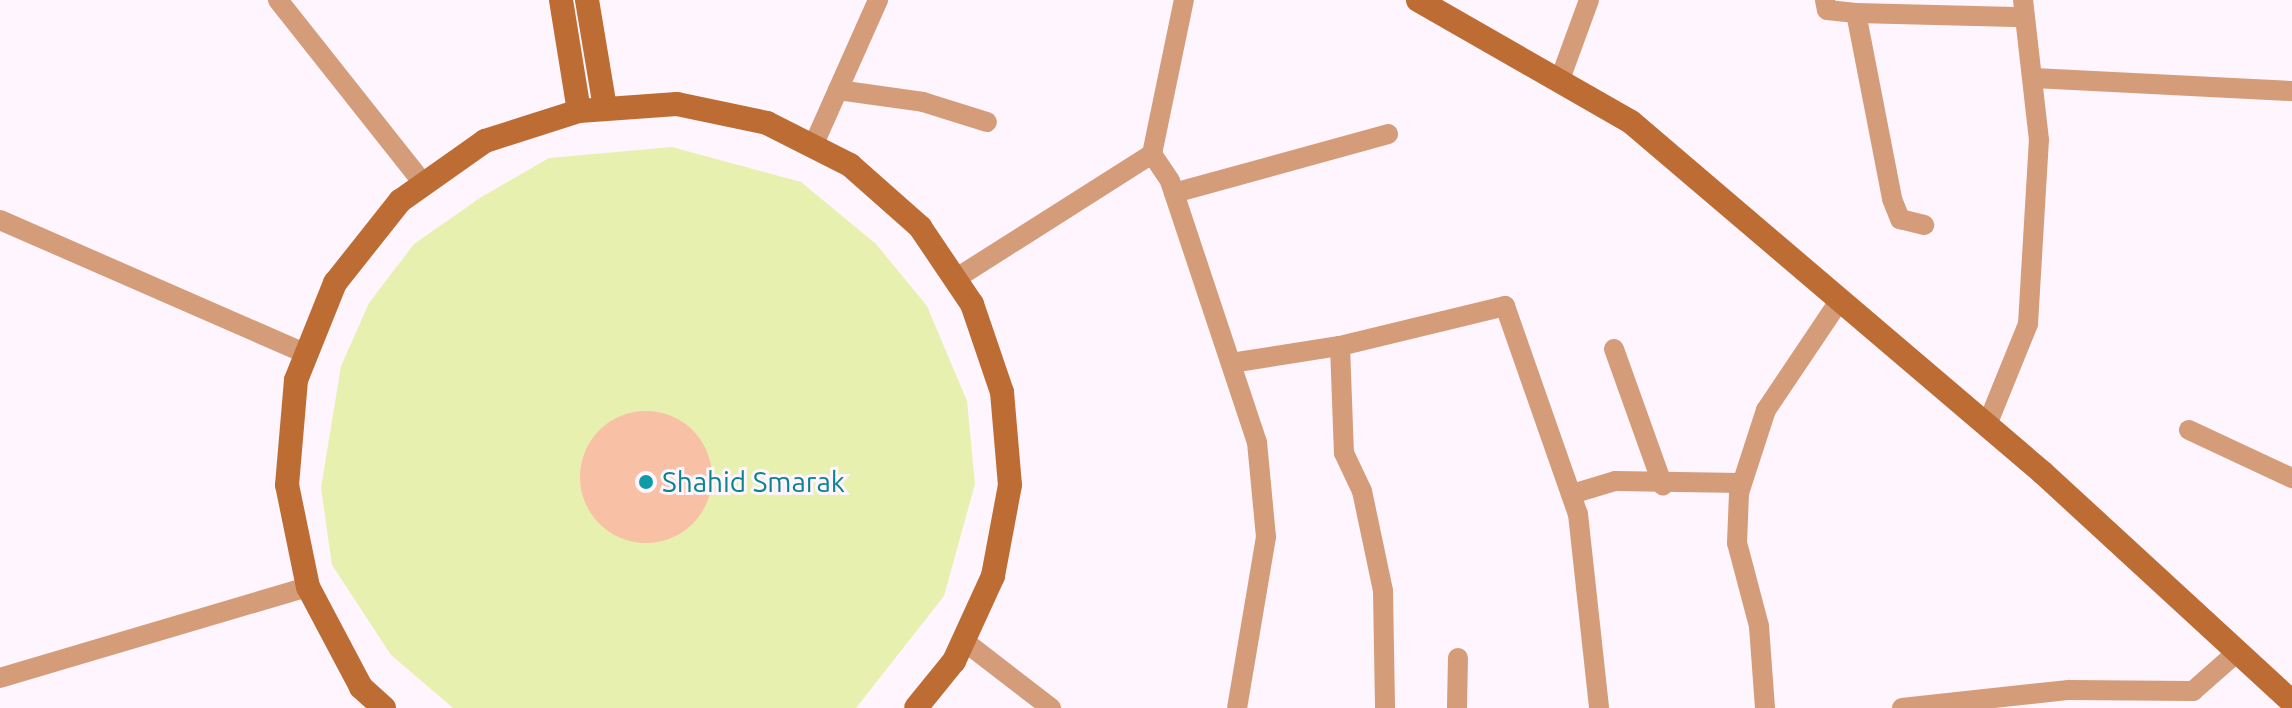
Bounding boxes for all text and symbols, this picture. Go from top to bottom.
place label: Shahid Smarak [662,465,845,499]
marker: Shahid Smarak [637,473,655,491]

